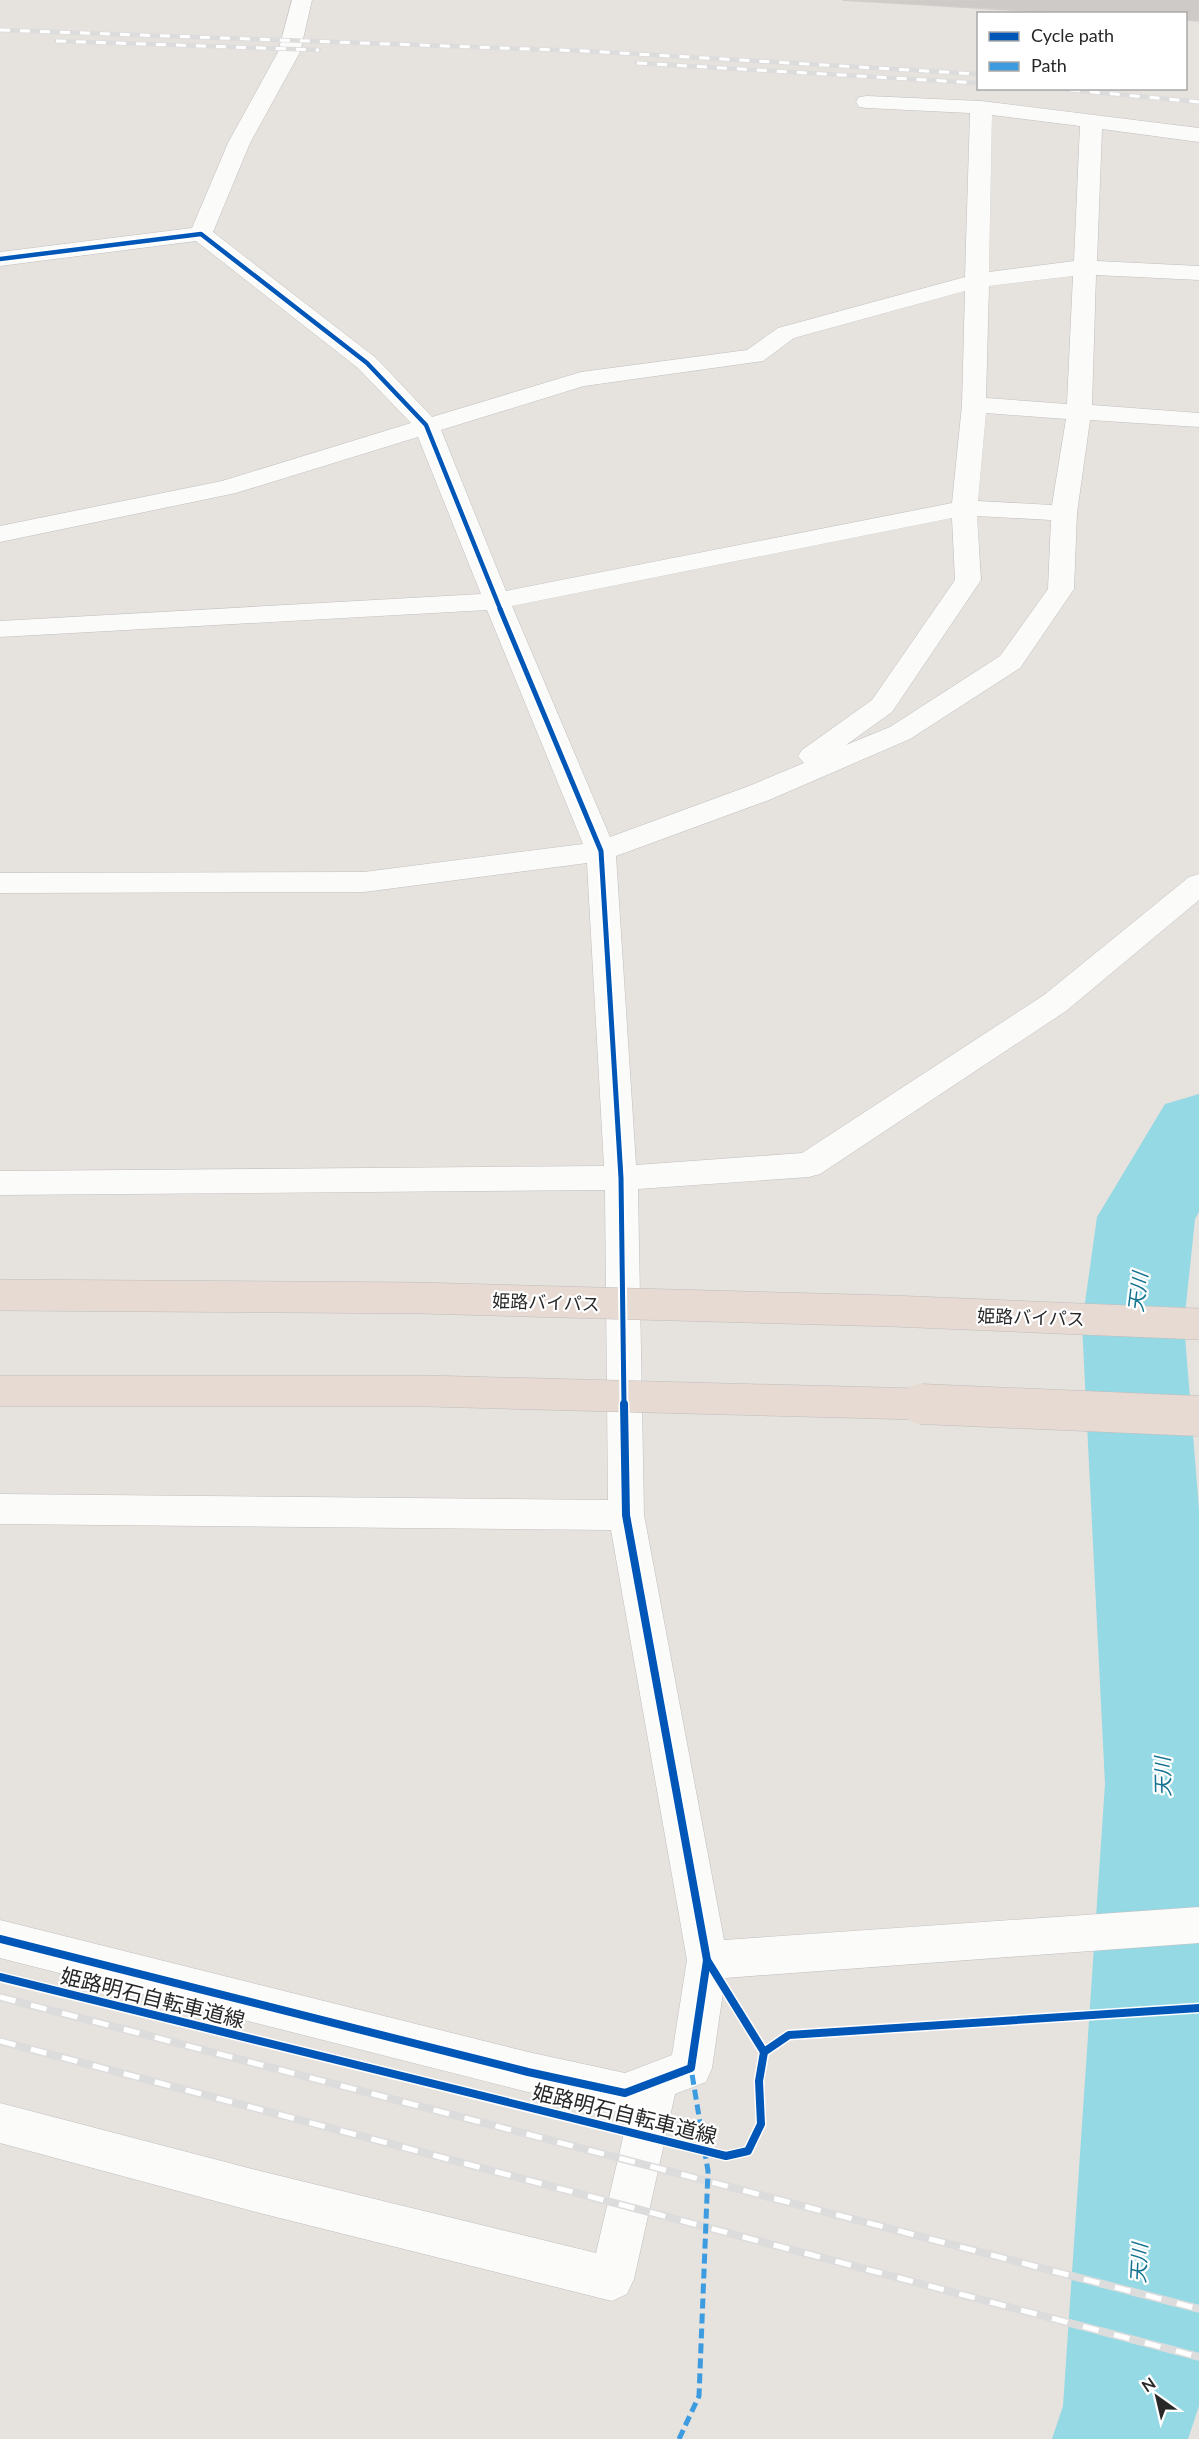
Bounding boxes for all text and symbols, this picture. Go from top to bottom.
legend [977,12,1187,90]
text: Cycle path [1031,24,1114,46]
text: Path [1031,54,1067,76]
water label: 天川 [1123,1269,1152,1313]
street label: 姫路バイパス [492,1289,600,1315]
street label: 姫路バイパス [977,1304,1085,1330]
water label: 天川 [1150,1755,1174,1797]
street label: 姫路明石自転車道線 [58,1962,248,2032]
street label: 姫路明石自転車道線 [530,2078,720,2148]
water label: 天川 [1125,2240,1151,2284]
north arrow [1127,2367,1187,2427]
text: N [1138,2373,1159,2395]

